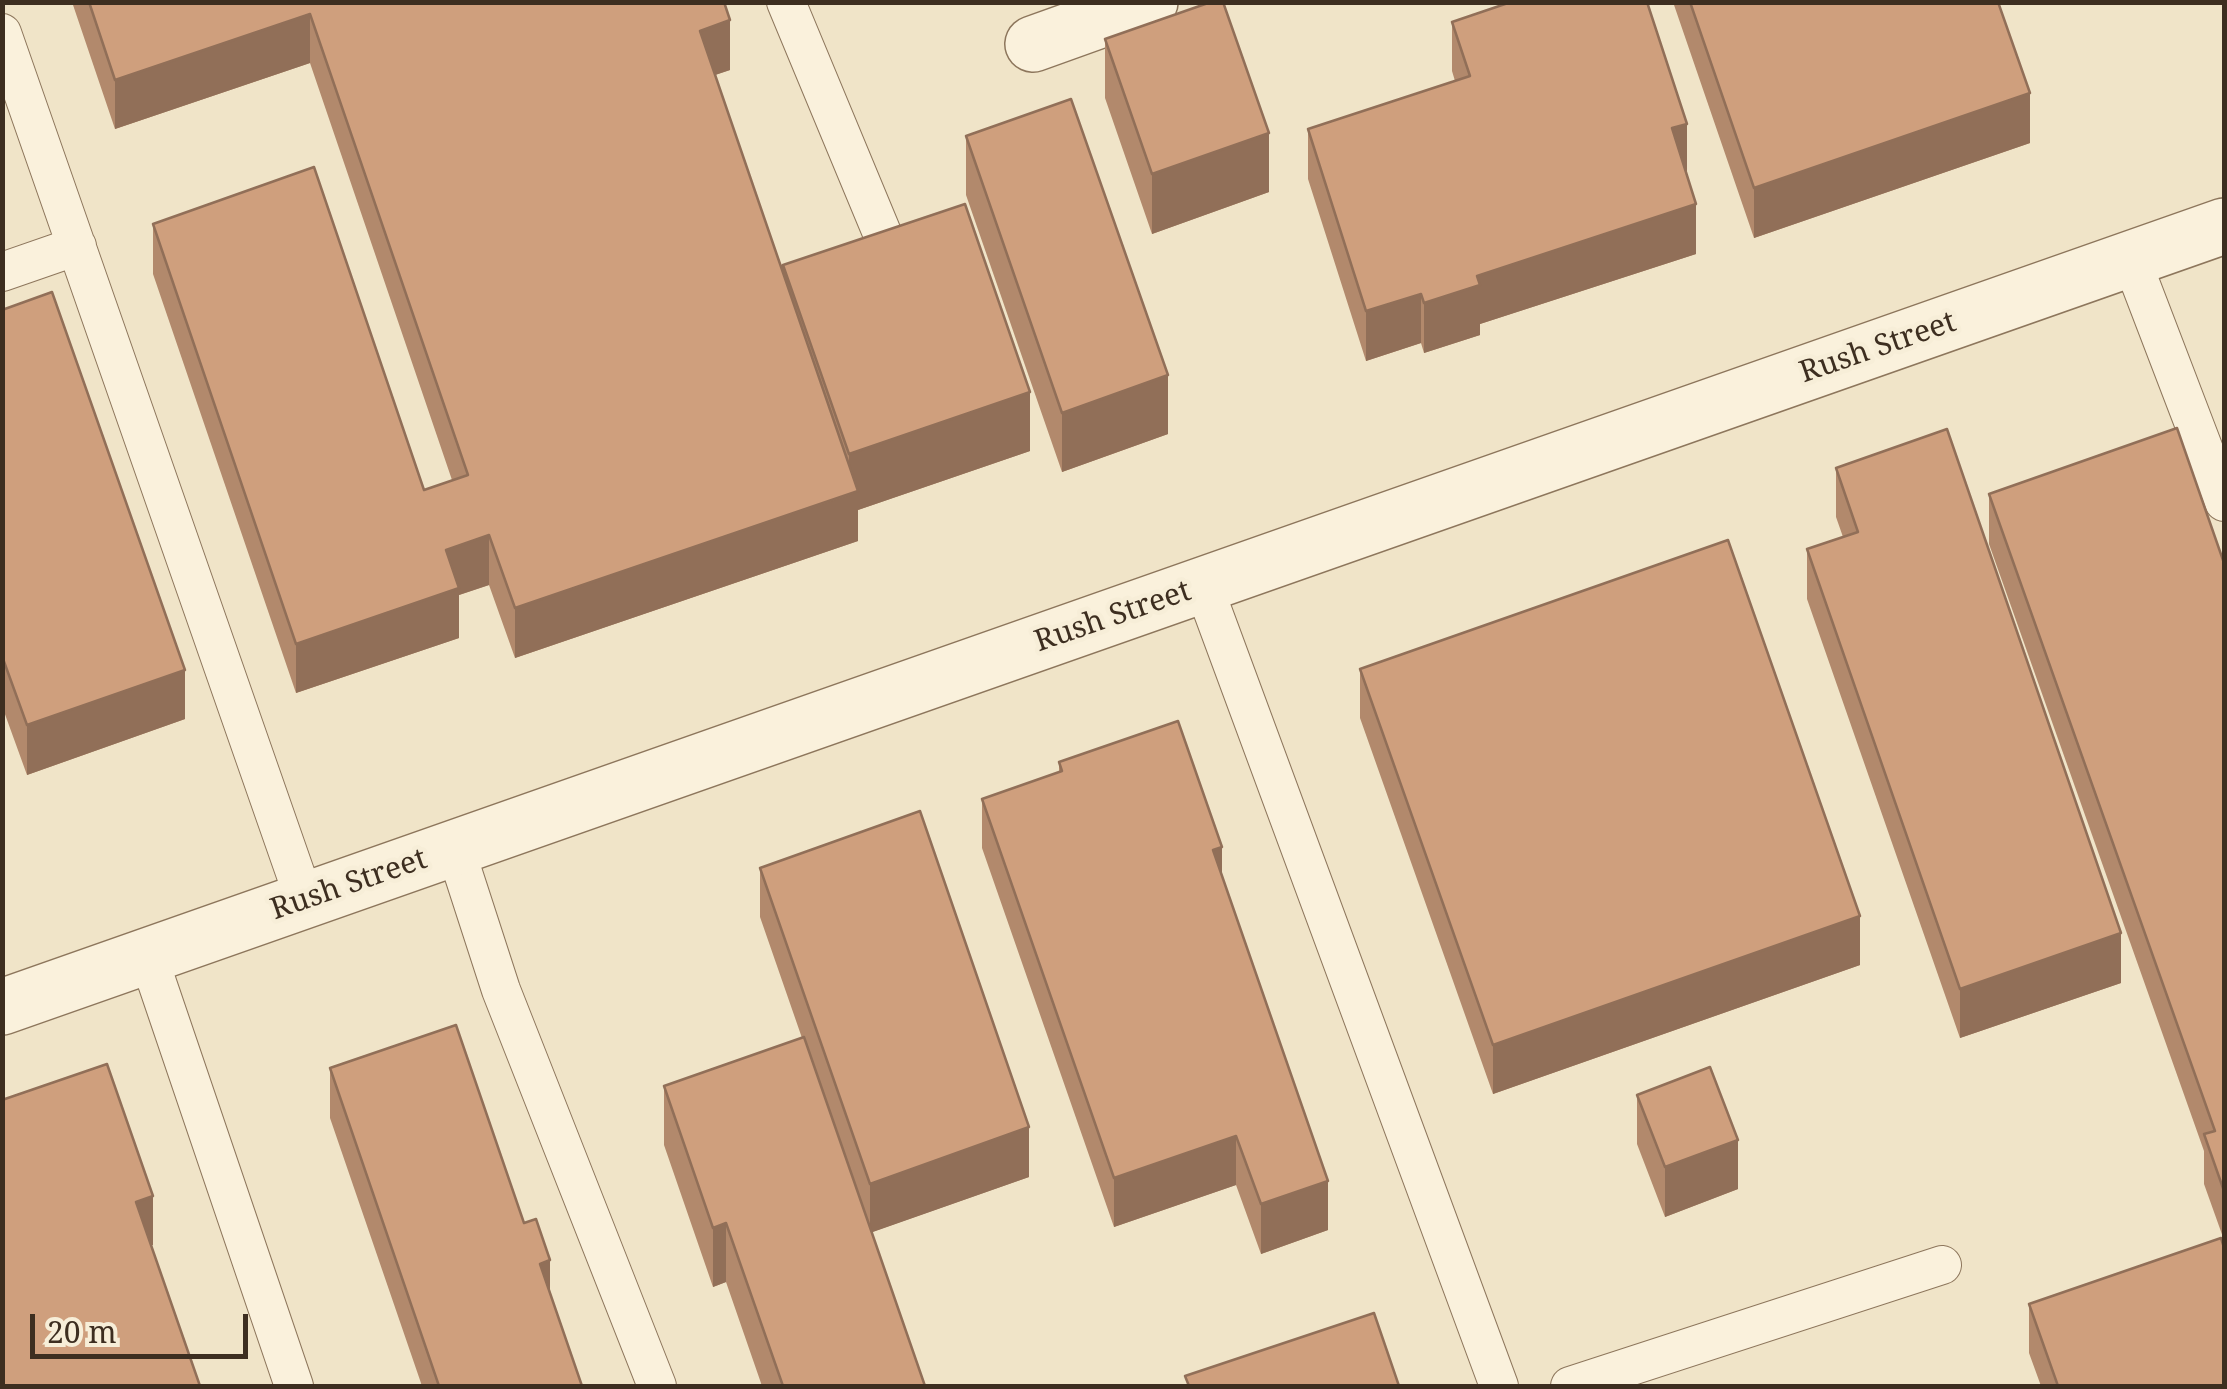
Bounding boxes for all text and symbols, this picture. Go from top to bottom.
street label: Rush Street [1795,304,1961,392]
street label: Rush Street [1030,573,1196,661]
street label: Rush Street [266,841,432,929]
scale bar [35,1294,252,1356]
text: 20 m [47,1311,117,1352]

